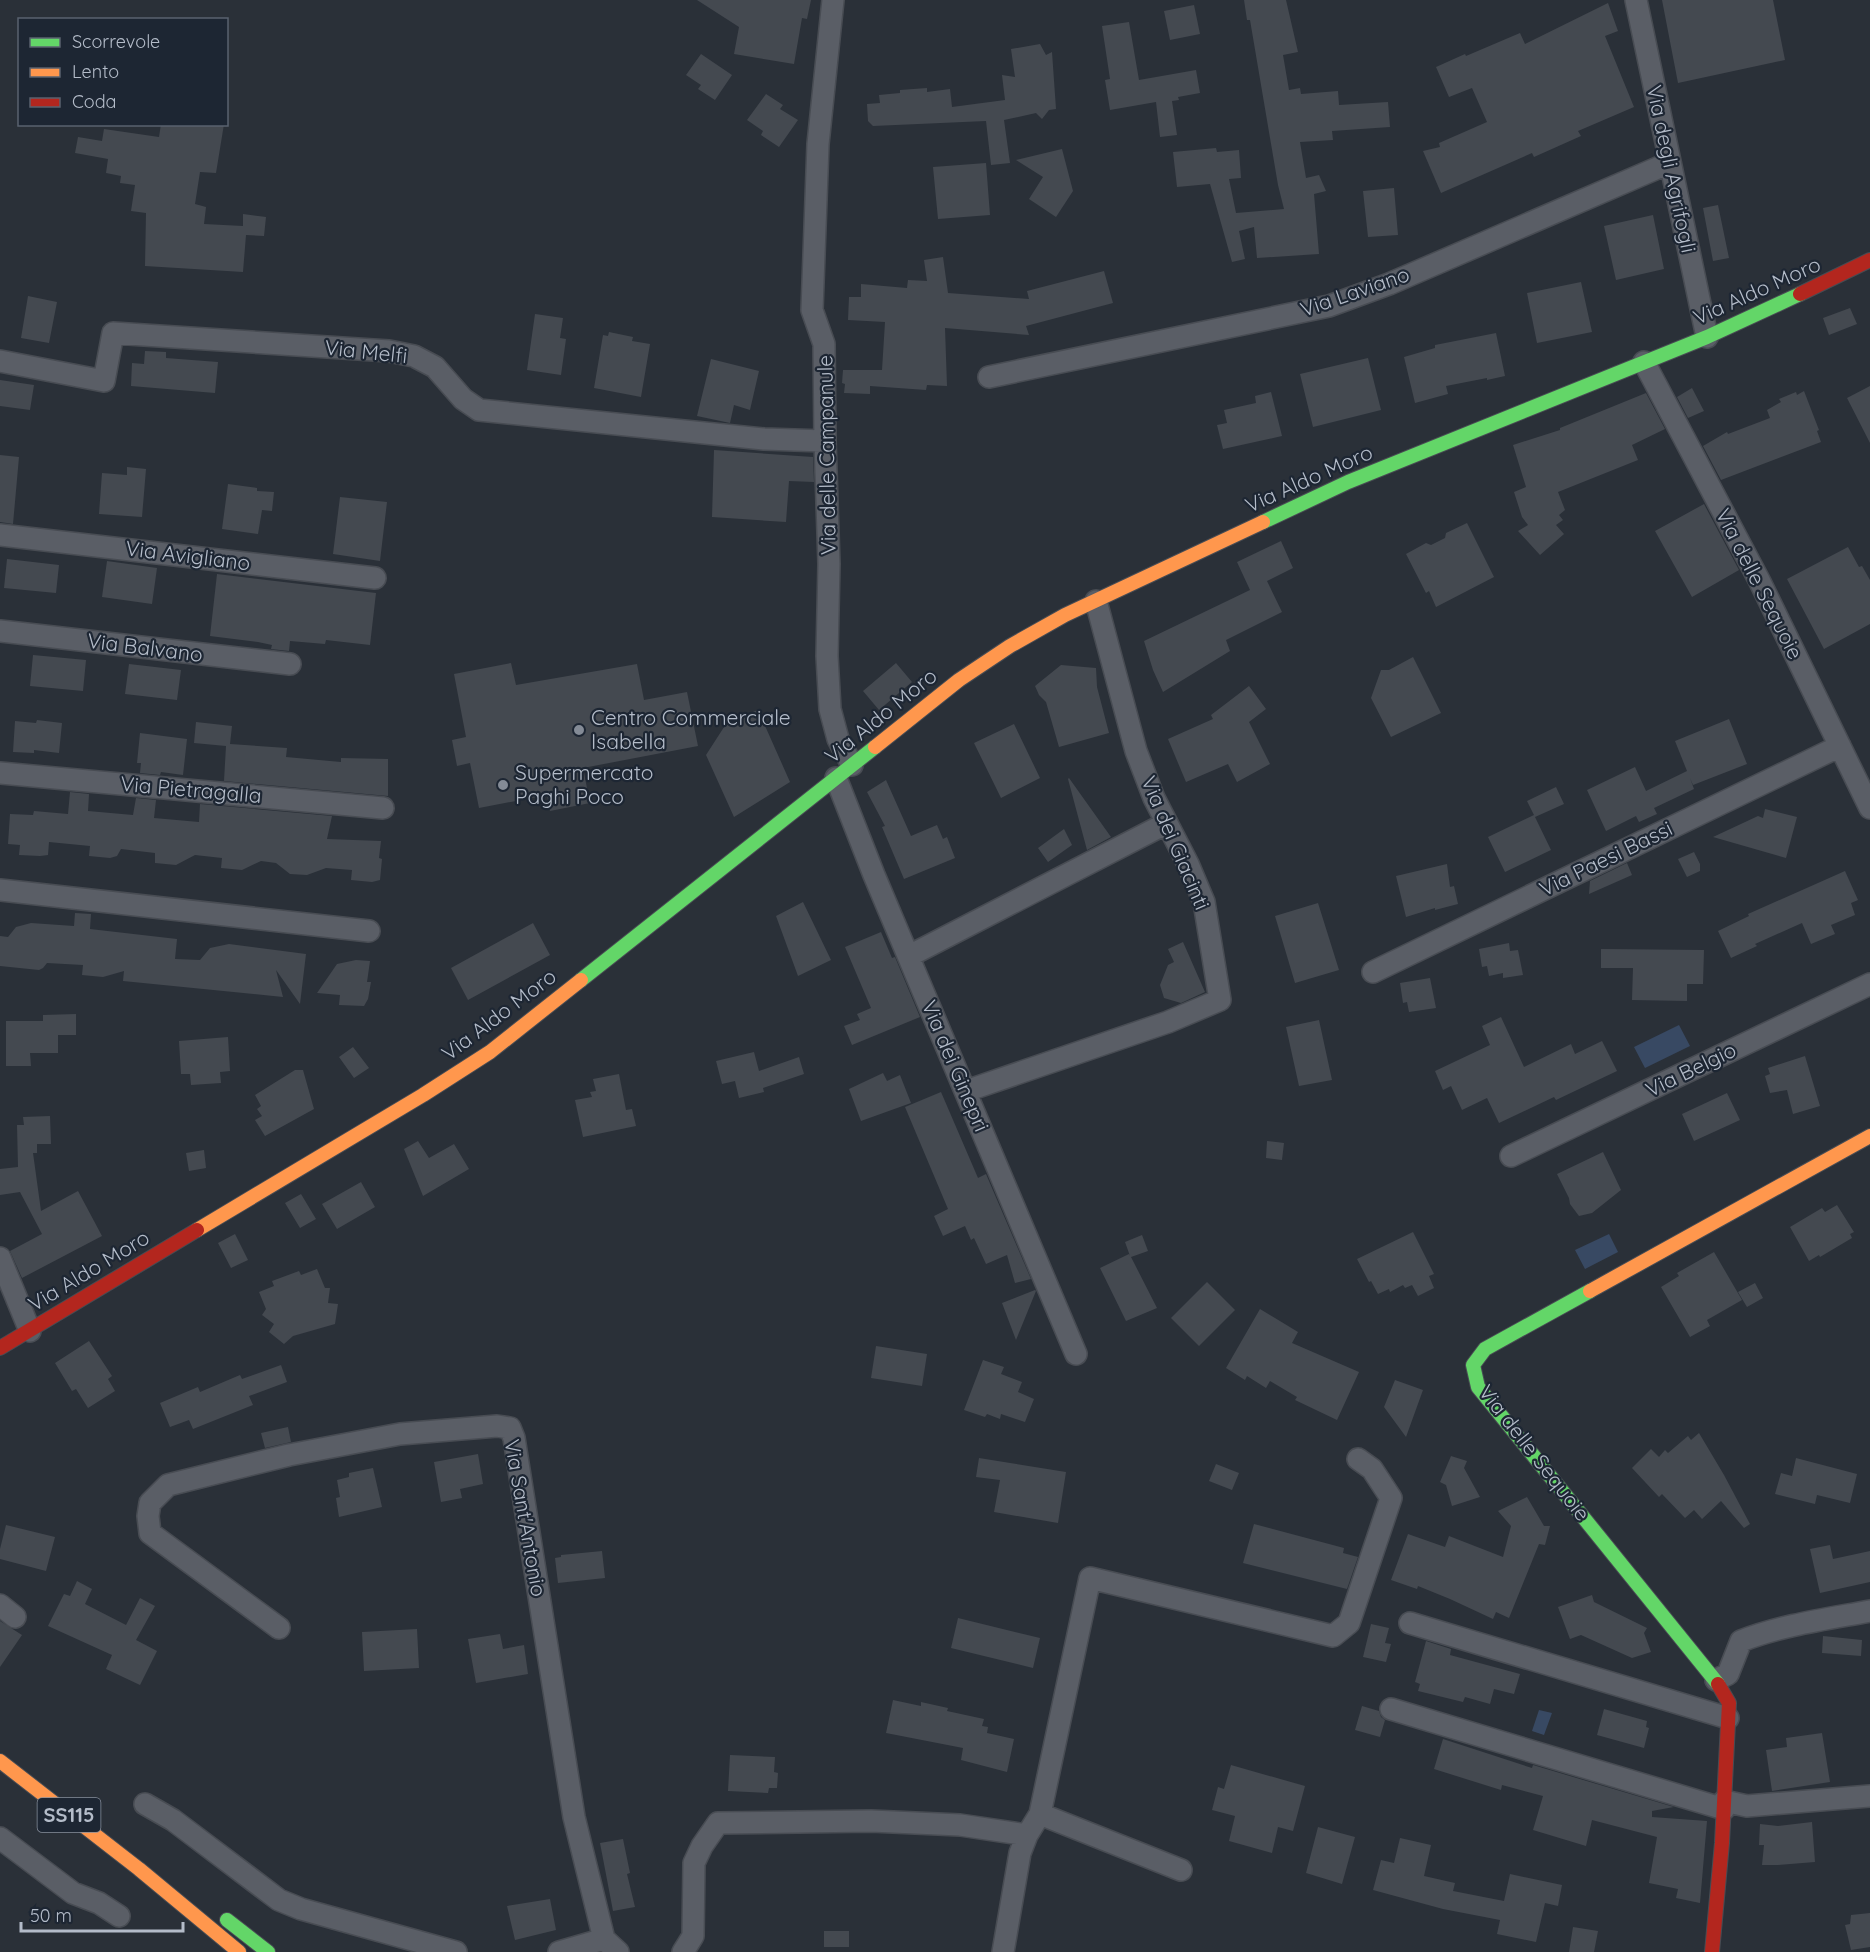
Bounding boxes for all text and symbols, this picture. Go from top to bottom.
legend [18,18,228,126]
text: Scorrevole [72,30,160,53]
text: Lento [72,60,119,83]
street label: Via degli Agrifogli [1642,83,1702,255]
text: Coda [72,90,116,113]
street label: Via Aldo Moro [1689,250,1824,330]
street label: Via Laviano [1297,260,1413,322]
street label: Via Melfi [323,334,409,368]
street label: Via delle Campanule [811,355,841,555]
street label: Via Aldo Moro [1241,438,1376,518]
street label: Via delle Sequoie [1711,504,1809,663]
street label: Via Avigliano [124,534,252,576]
street label: Via Balvano [86,627,204,667]
street label: Via Aldo Moro [819,662,942,768]
place label: Centro Commerciale Isabella [591,704,791,754]
marker: Centro Commerciale Isabella [572,723,586,737]
place label: Supermercato Paghi Poco [515,759,653,809]
street label: Via Pietragalla [119,770,263,808]
street label: Via dei Giacinti [1136,772,1216,913]
marker: Supermercato Paghi Poco [496,778,510,792]
street label: Via Paesi Bassi [1535,815,1676,901]
street label: Via Aldo Moro [436,963,561,1066]
street label: Via dei Ginepri [917,996,995,1135]
street label: Via Belgio [1641,1036,1740,1102]
street label: Via Aldo Moro [23,1224,154,1316]
street label: Via delle Sequoie [1473,1379,1596,1526]
street label: Via Sant'Antonio [499,1437,553,1599]
road number: SS115 [38,1798,100,1832]
scale bar [21,1895,183,1933]
text: 50 m [30,1904,72,1927]

